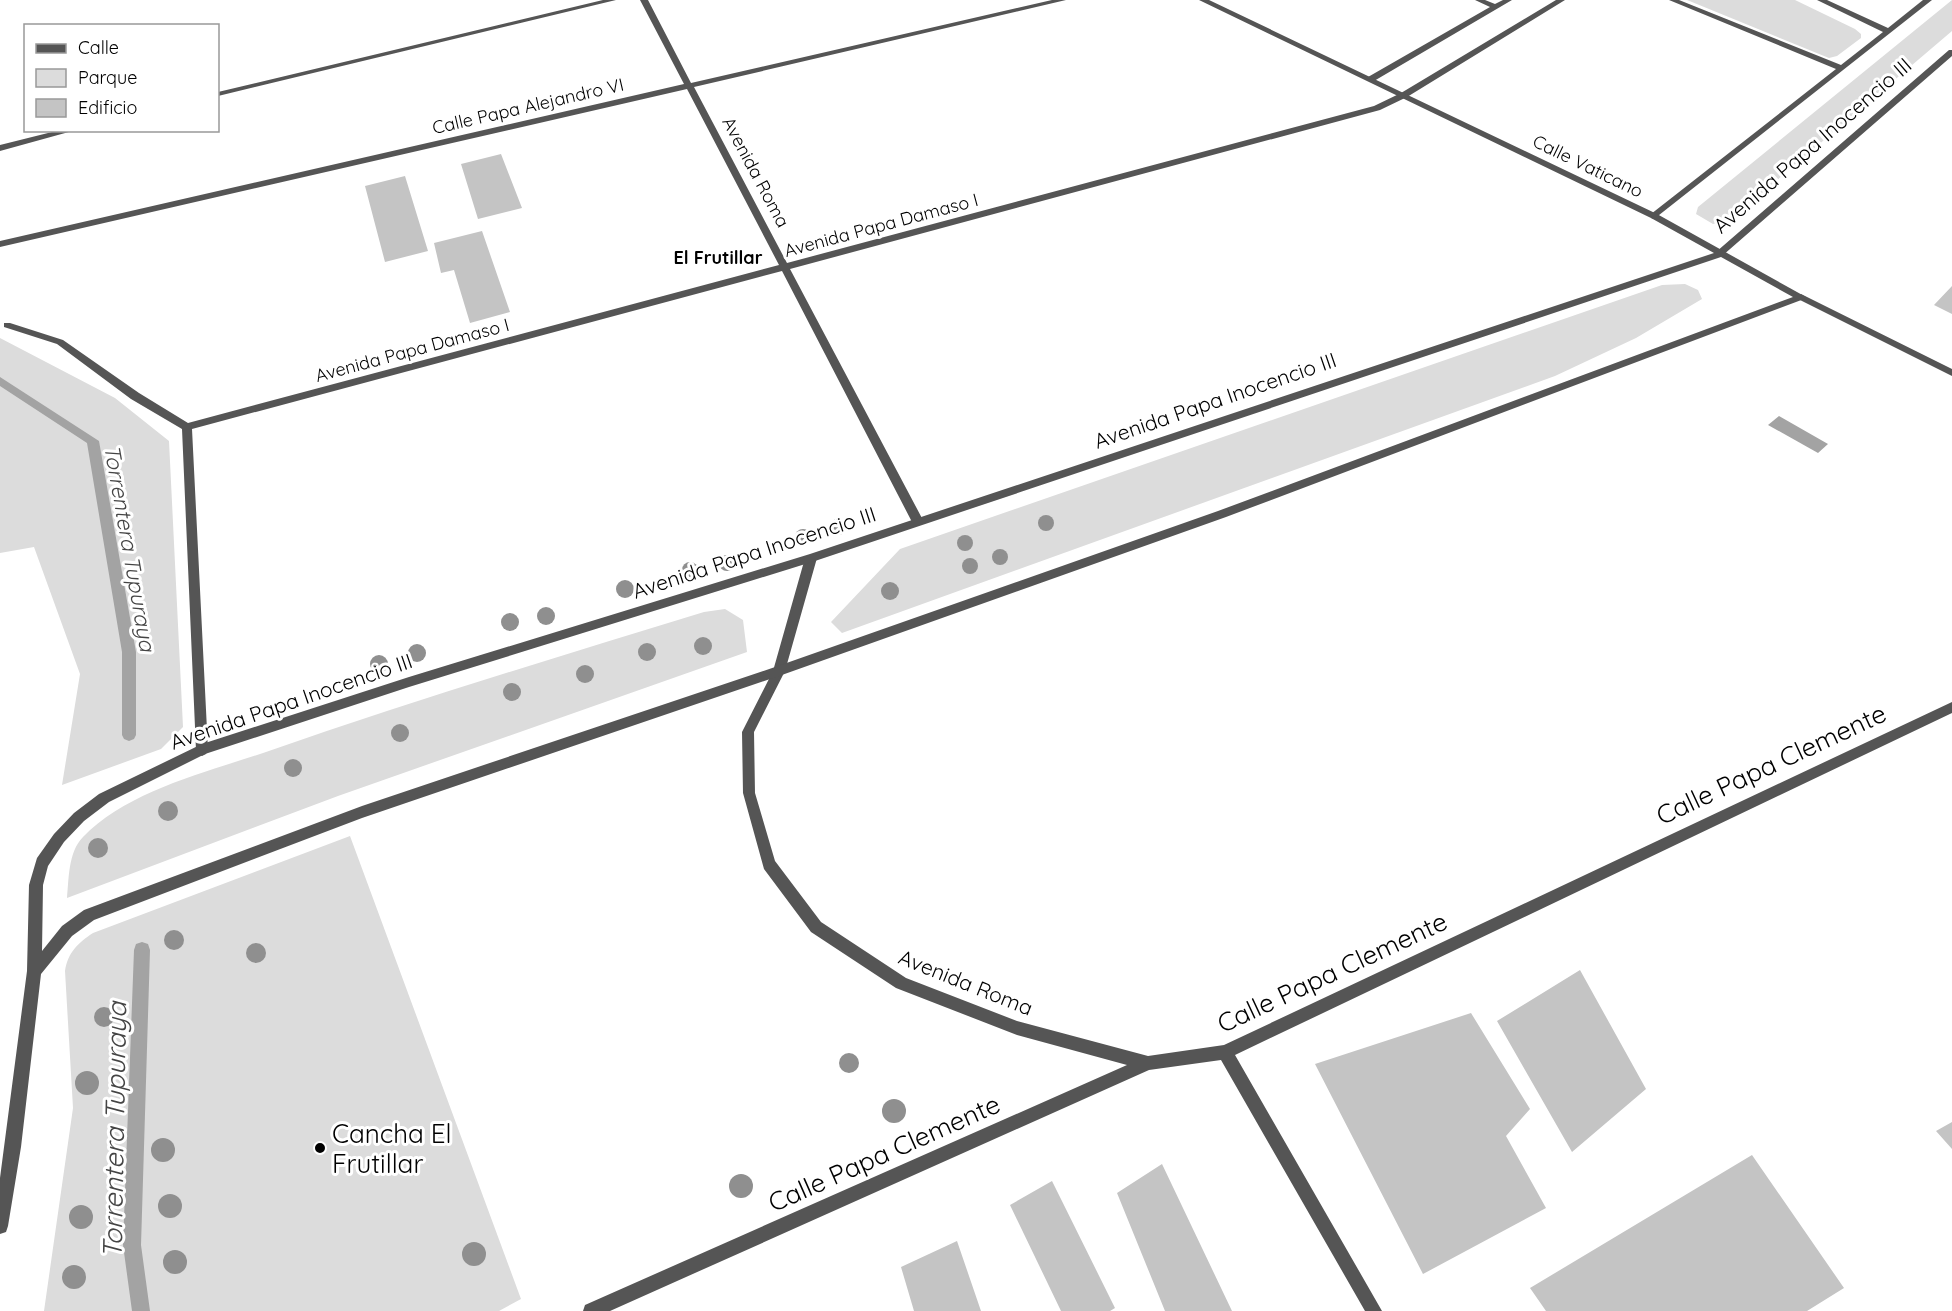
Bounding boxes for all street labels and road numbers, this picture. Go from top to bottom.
street label: Avenida Papa Inocencio III [1707,52,1917,238]
street label: Calle Papa Alejandro VI [430,73,626,139]
street label: Avenida Roma [717,113,795,231]
street label: Calle Vaticano [1529,129,1647,203]
street label: Avenida Papa Damaso I [781,188,981,262]
street label: Avenida Papa Damaso I [312,313,512,387]
street label: Avenida Papa Inocencio III [1090,346,1340,454]
street label: Avenida Papa Inocencio III [629,500,879,604]
street label: Avenida Papa Inocencio III [166,647,416,755]
street label: Calle Papa Clemente [1651,696,1891,832]
street label: Calle Papa Clemente [1212,904,1452,1040]
street label: Avenida Roma [895,943,1037,1021]
street label: Calle Papa Clemente [763,1087,1005,1219]

